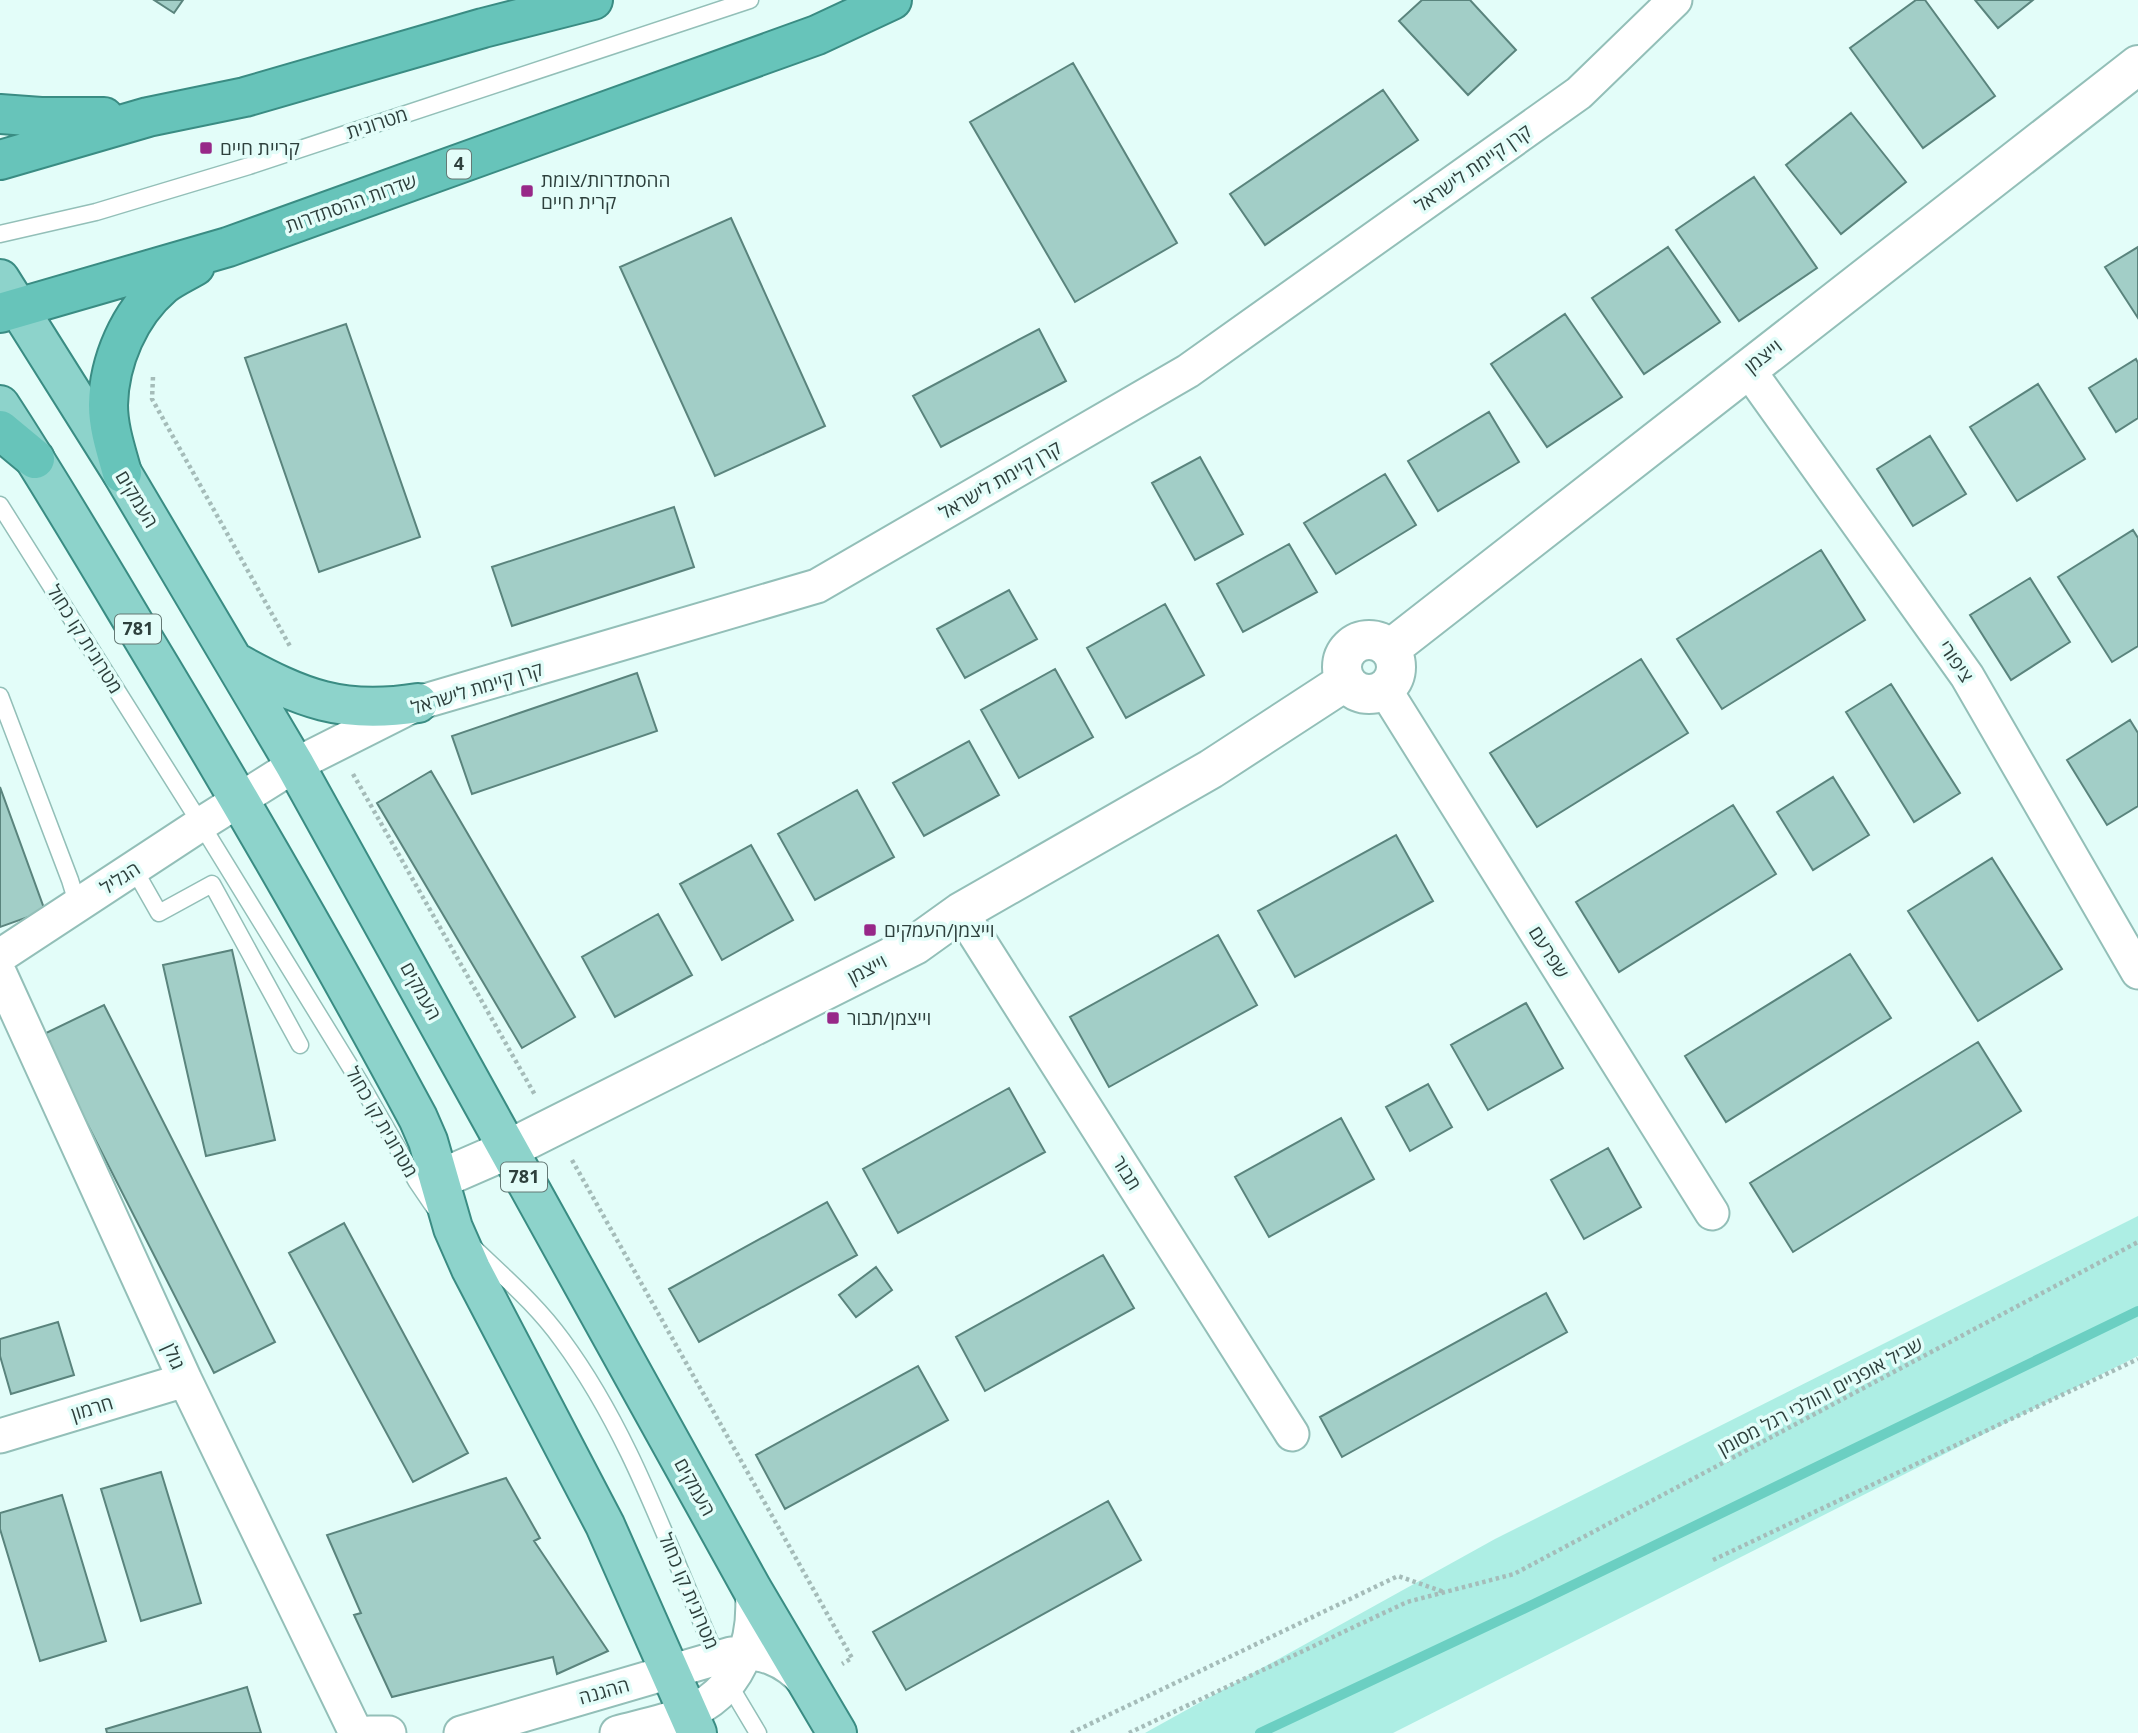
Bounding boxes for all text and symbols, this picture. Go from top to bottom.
street label: מטרונית [343,101,411,145]
street label: קרן קיימת לישראל [1410,118,1536,218]
place label: קריית חיים [220,135,300,161]
marker: קריית חיים [198,140,214,156]
road number: 4 [447,149,471,178]
street label: שדרות ההסתדרות [282,167,420,239]
place label: ההסתדרות/צומת קרית חיים [541,167,670,215]
marker: ההסתדרות/צומת קרית חיים [519,183,535,199]
street label: וייצמן [1739,333,1787,379]
street label: קרן קיימת לישראל [934,435,1066,525]
street label: העמקים [110,465,164,533]
street label: מטרונית קו כחול [41,580,129,698]
road number: 781 [115,614,161,644]
street label: ציפורי [1933,635,1979,687]
street label: קרן קיימת לישראל [408,656,546,720]
street label: הגליל [95,855,145,901]
place label: וייצמן/העמקים [884,917,995,943]
street label: שפרעם [1523,921,1575,983]
marker: וייצמן/העמקים [862,922,878,938]
street label: וייצמן [843,948,891,990]
street label: העמקים [394,957,448,1025]
place label: וייצמן/תבור [847,1005,931,1031]
marker: וייצמן/תבור [825,1010,841,1026]
street label: מטרונית קו כחול [340,1062,424,1182]
street label: תבור [1106,1151,1148,1195]
road number: 781 [501,1162,547,1192]
street label: שביל אופניים והולכי רגל מסומן [1713,1331,1927,1461]
street label: גולן [157,1339,191,1373]
street label: חרמון [68,1389,116,1427]
street label: העמקים [668,1453,722,1521]
street label: מטרונית קו כחול [653,1529,725,1653]
street label: ההגנה [576,1671,632,1711]

